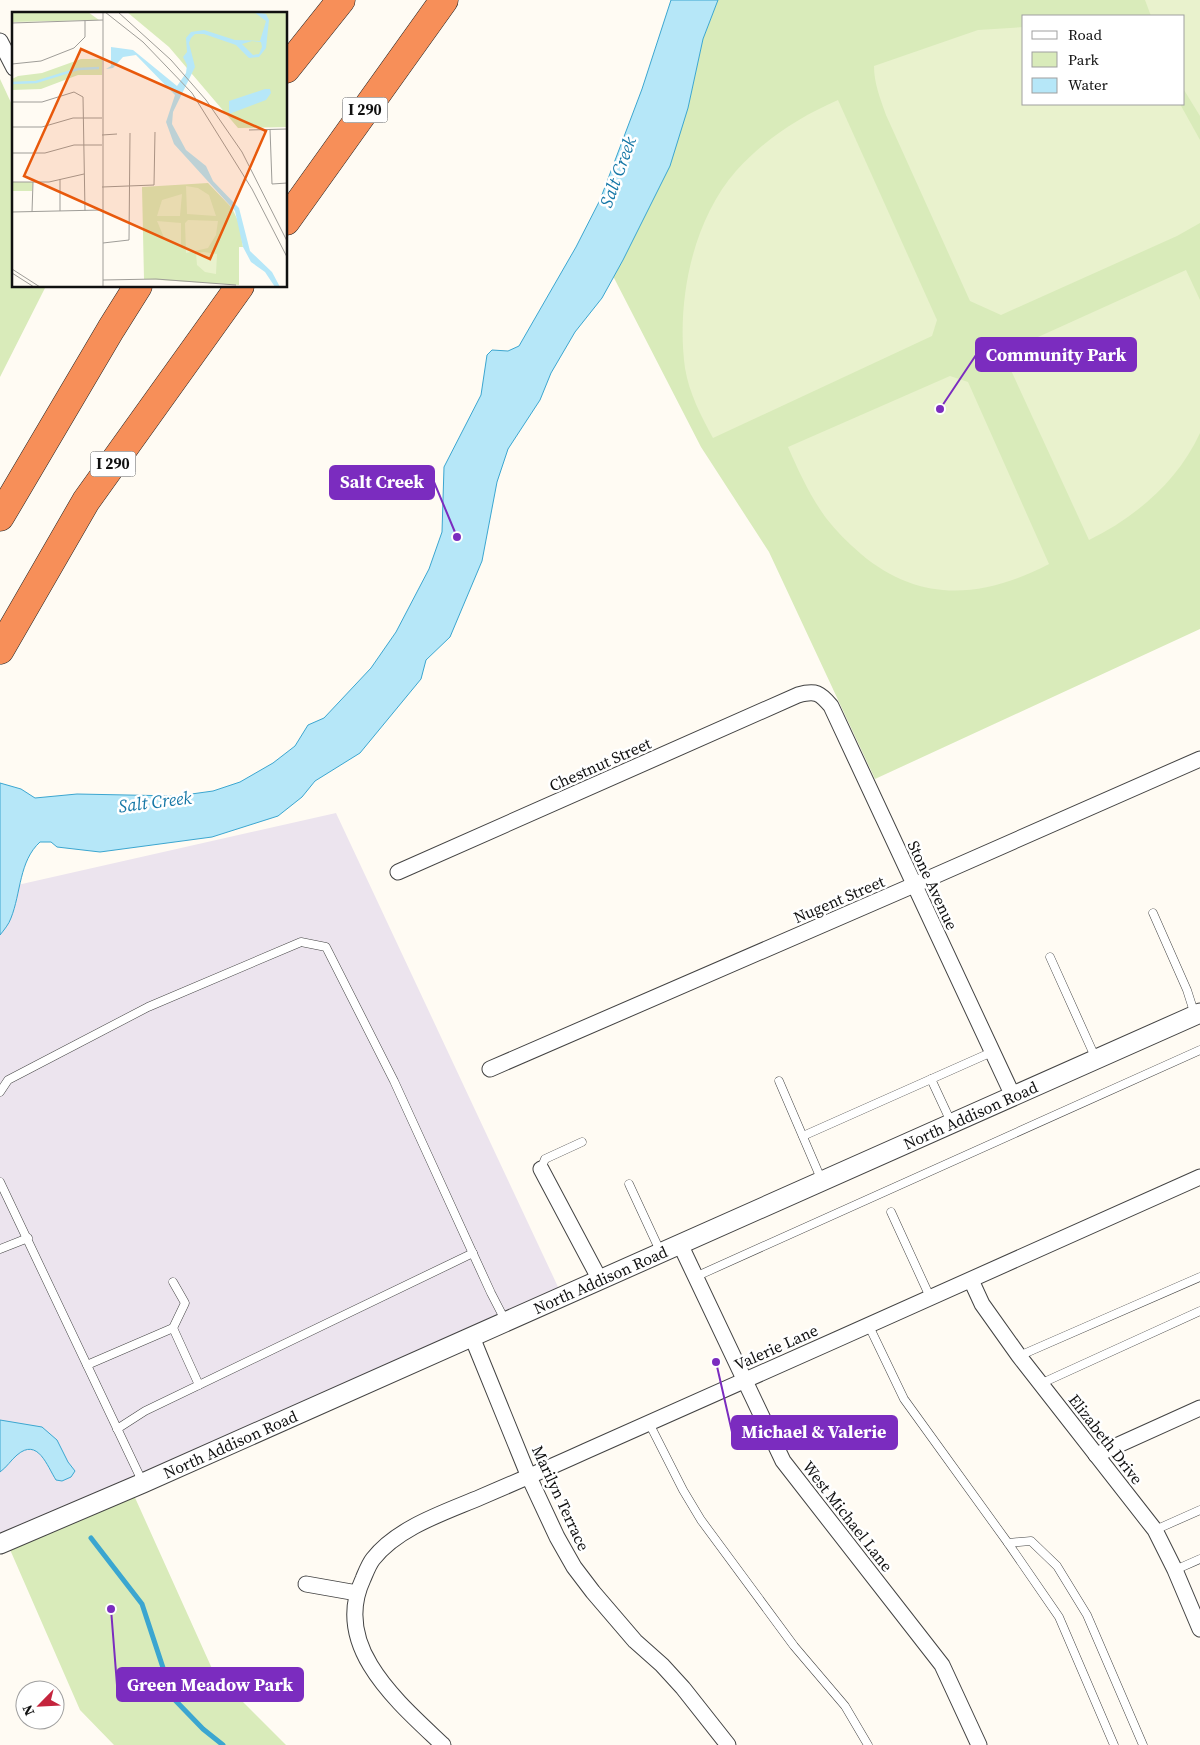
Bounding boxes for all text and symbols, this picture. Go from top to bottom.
inset map [12,12,288,288]
legend [1022,15,1185,105]
text: Road [1068,24,1102,45]
text: Park [1068,49,1100,70]
text: Water [1068,74,1109,95]
road number: I 290 [342,98,388,122]
water label: Salt Creek [593,132,642,211]
callout: Community Park [976,338,1136,371]
text: Community Park [986,342,1127,367]
road number: I 290 [90,452,136,476]
callout: Salt Creek [330,466,434,499]
text: Salt Creek [340,469,424,494]
street label: Chestnut Street [546,731,655,796]
water label: Salt Creek [117,785,194,818]
street label: Stone Avenue [903,837,963,933]
street label: Nugent Street [790,870,889,928]
street label: North Addison Road [900,1076,1041,1155]
street label: North Addison Road [530,1240,671,1319]
street label: Valerie Lane [731,1319,821,1375]
street label: Elizabeth Drive [1064,1389,1148,1489]
street label: North Addison Road [160,1405,301,1484]
callout: Michael & Valerie [732,1416,897,1449]
text: Michael & Valerie [742,1419,886,1444]
street label: Marilyn Terrace [527,1442,595,1554]
street label: West Michael Lane [798,1456,898,1576]
callout: Green Meadow Park [117,1668,303,1701]
text: Green Meadow Park [127,1672,293,1697]
north arrow [15,1680,65,1730]
text: N [17,1702,39,1719]

